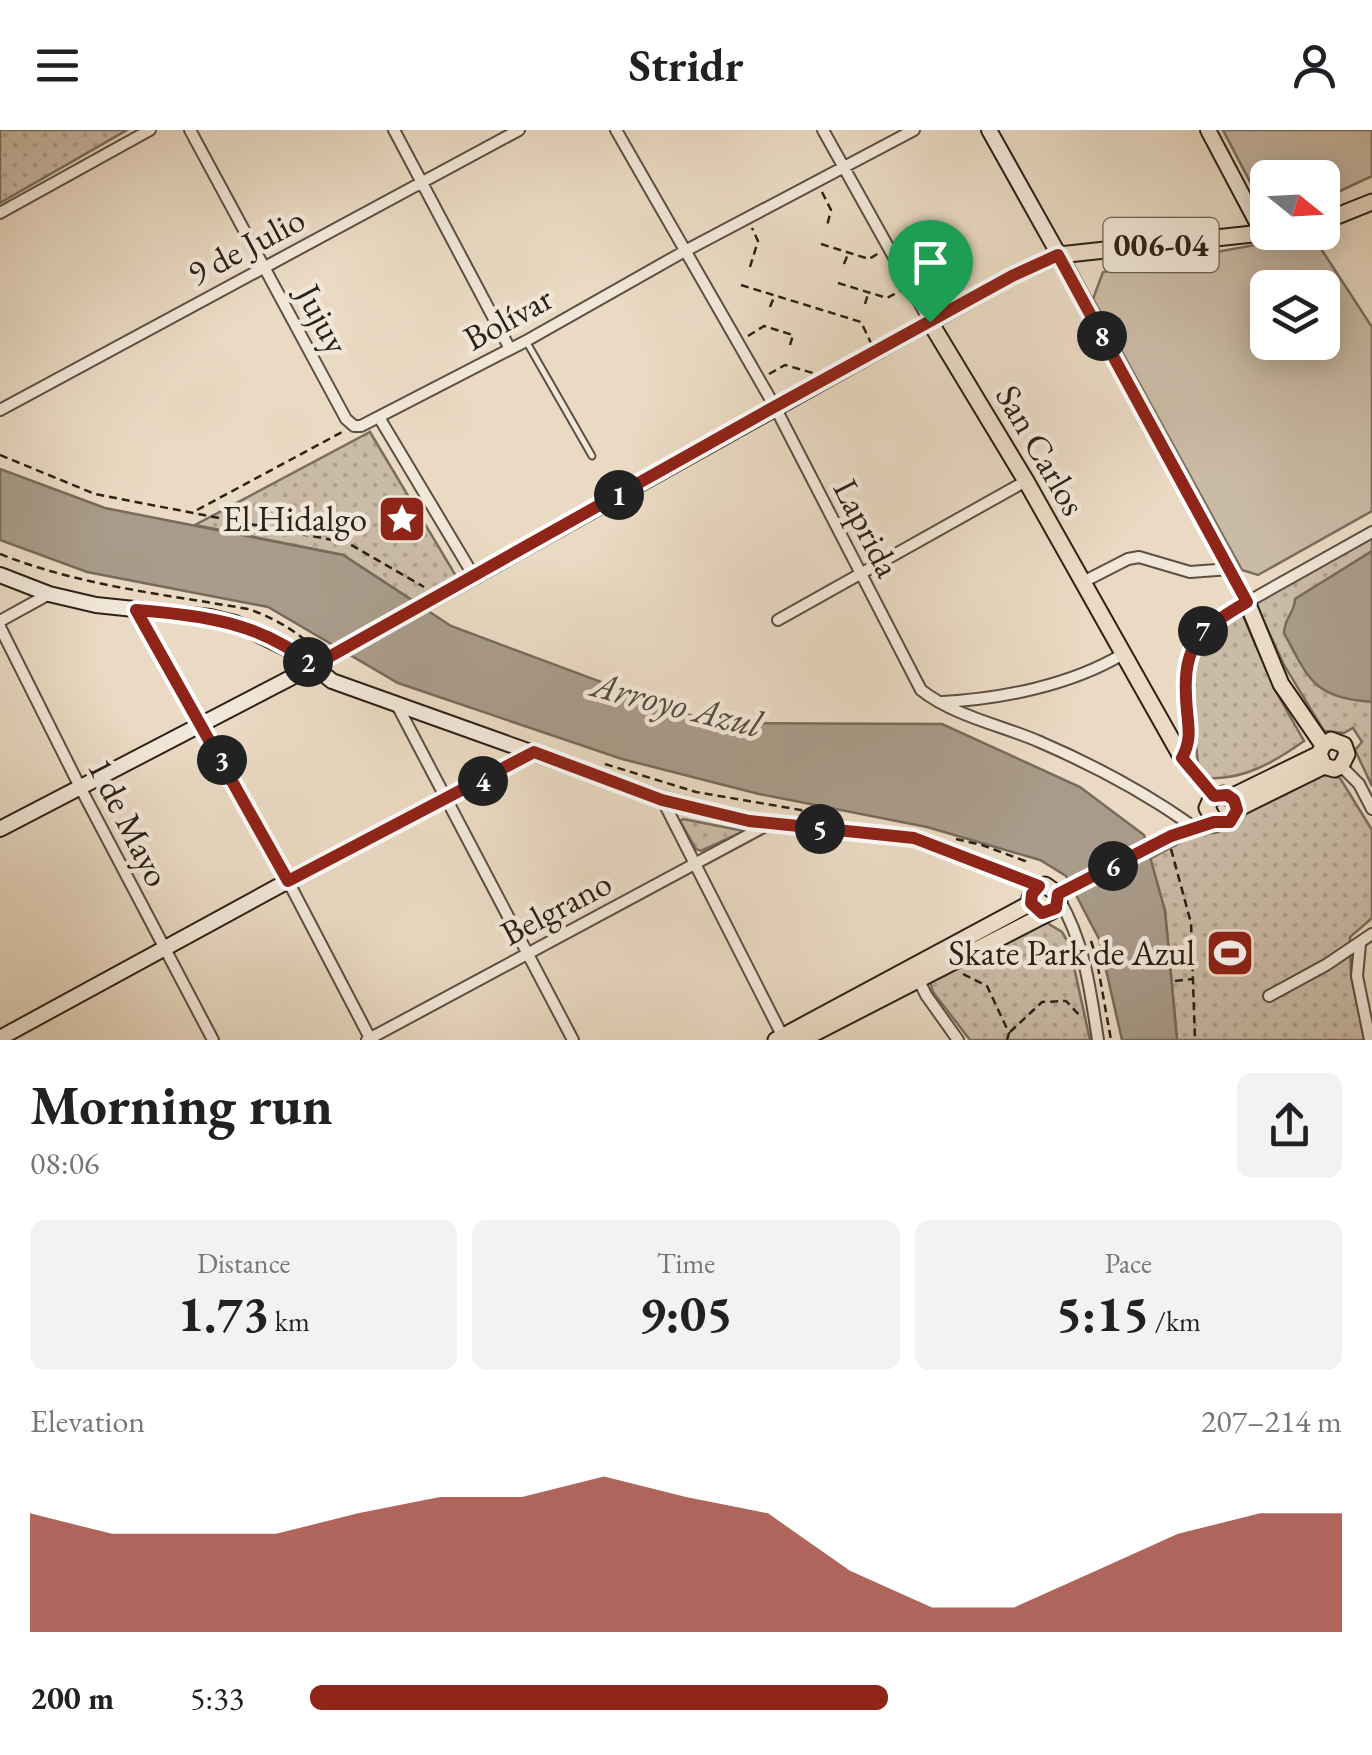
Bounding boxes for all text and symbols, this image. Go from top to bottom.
text: Stridr [629,36,743,94]
icon: menu [30,38,85,93]
icon: person [1287,38,1342,93]
north arrow [1250,160,1340,250]
map controls [1250,160,1340,360]
street label: 9 de Julio [179,196,312,295]
road number: 006-04 [1104,218,1218,272]
pin [888,220,973,323]
icon: arrive [903,235,958,290]
button: layers [1250,270,1340,360]
street label: Jujuy [285,274,361,362]
street label: Bolívar [455,275,560,360]
pin: 8 [1077,311,1127,361]
text: 8 [1095,318,1109,354]
street label: San Carlos [986,376,1097,523]
pin: 1 [594,470,644,520]
street label: Laprida [824,471,911,585]
text: 1 [612,477,626,513]
place icon: El Hidalgo [376,493,428,545]
place label: El Hidalgo [222,496,367,541]
pin: 7 [1178,606,1228,656]
text: 7 [1196,613,1210,649]
pin: 2 [283,637,333,687]
text: 2 [301,644,315,680]
water label: Arroyo Azul [584,658,768,749]
pin: 3 [197,735,247,785]
text: 3 [215,742,229,778]
street label: 1 de Mayo [78,750,181,894]
pin: 4 [458,756,508,806]
text: 4 [476,763,490,799]
pin: 5 [795,804,845,854]
text: 5 [813,811,827,847]
pin: 6 [1088,841,1138,891]
text: 6 [1106,848,1120,884]
street label: Belgrano [493,860,619,955]
sports icon: Skate Park de Azul [1204,927,1256,979]
place label: Skate Park de Azul [948,930,1195,975]
text: Morning run [30,1069,333,1140]
button: share [1237,1073,1342,1178]
text: 08:06 [30,1142,99,1184]
text: Distance [197,1245,290,1281]
text: Time [657,1245,715,1281]
text: Pace [1105,1245,1152,1281]
text: 1.73 [178,1281,269,1346]
text: 9:05 [639,1281,733,1346]
text: 5:15 [1056,1281,1149,1346]
text: km [269,1303,310,1339]
text: /km [1149,1303,1201,1339]
text: Elevation [30,1400,145,1442]
text: 207–214 m [1201,1400,1342,1442]
text: 200 m [30,1677,114,1719]
text: 5:33 [190,1677,244,1719]

